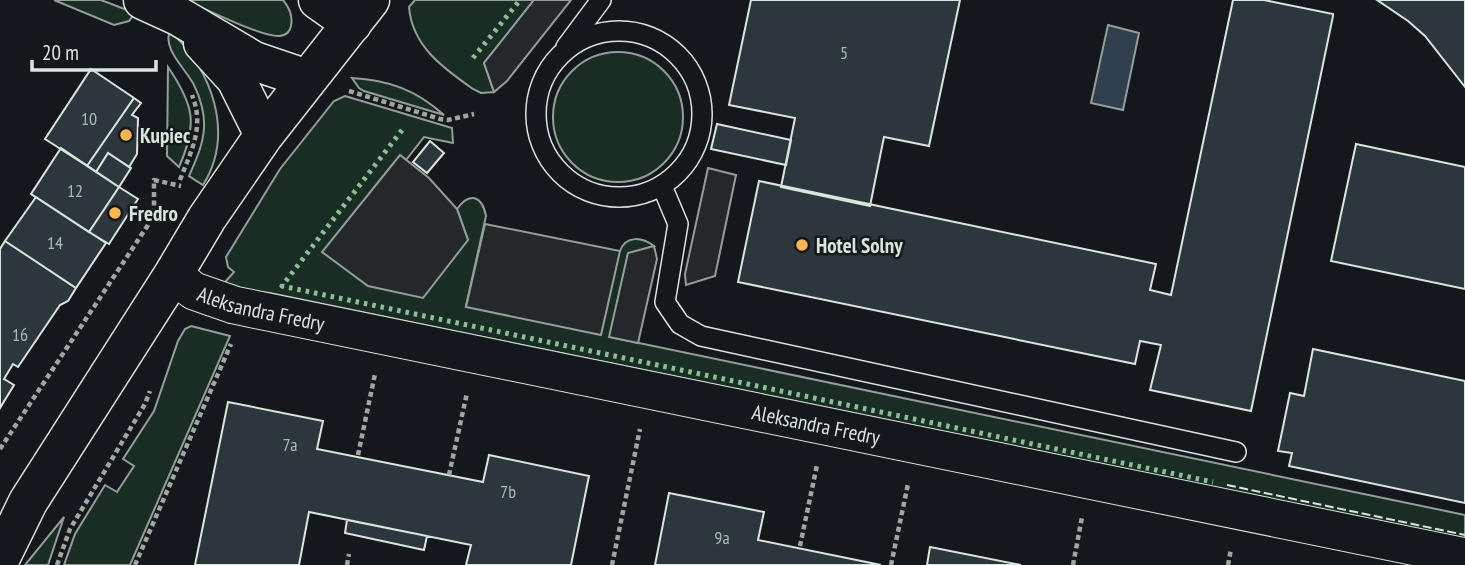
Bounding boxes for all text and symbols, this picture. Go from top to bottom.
scale bar [32,28,156,72]
text: 20 m [42,39,79,66]
house number: 5 [840,41,848,64]
house number: 10 [81,107,97,130]
place label: Kupiec [140,122,191,149]
marker: Kupiec [118,127,134,143]
house number: 12 [67,179,83,202]
place label: Fredro [129,200,178,227]
marker: Fredro [107,205,123,221]
house number: 14 [47,231,63,254]
place label: Hotel Solny [816,232,903,259]
marker: Hotel Solny [794,237,810,253]
street label: Aleksandra Fredry [194,280,327,337]
house number: 16 [12,323,28,346]
street label: Aleksandra Fredry [750,398,883,450]
house number: 7a [282,433,298,456]
house number: 7b [500,480,516,503]
house number: 9a [714,526,730,549]

